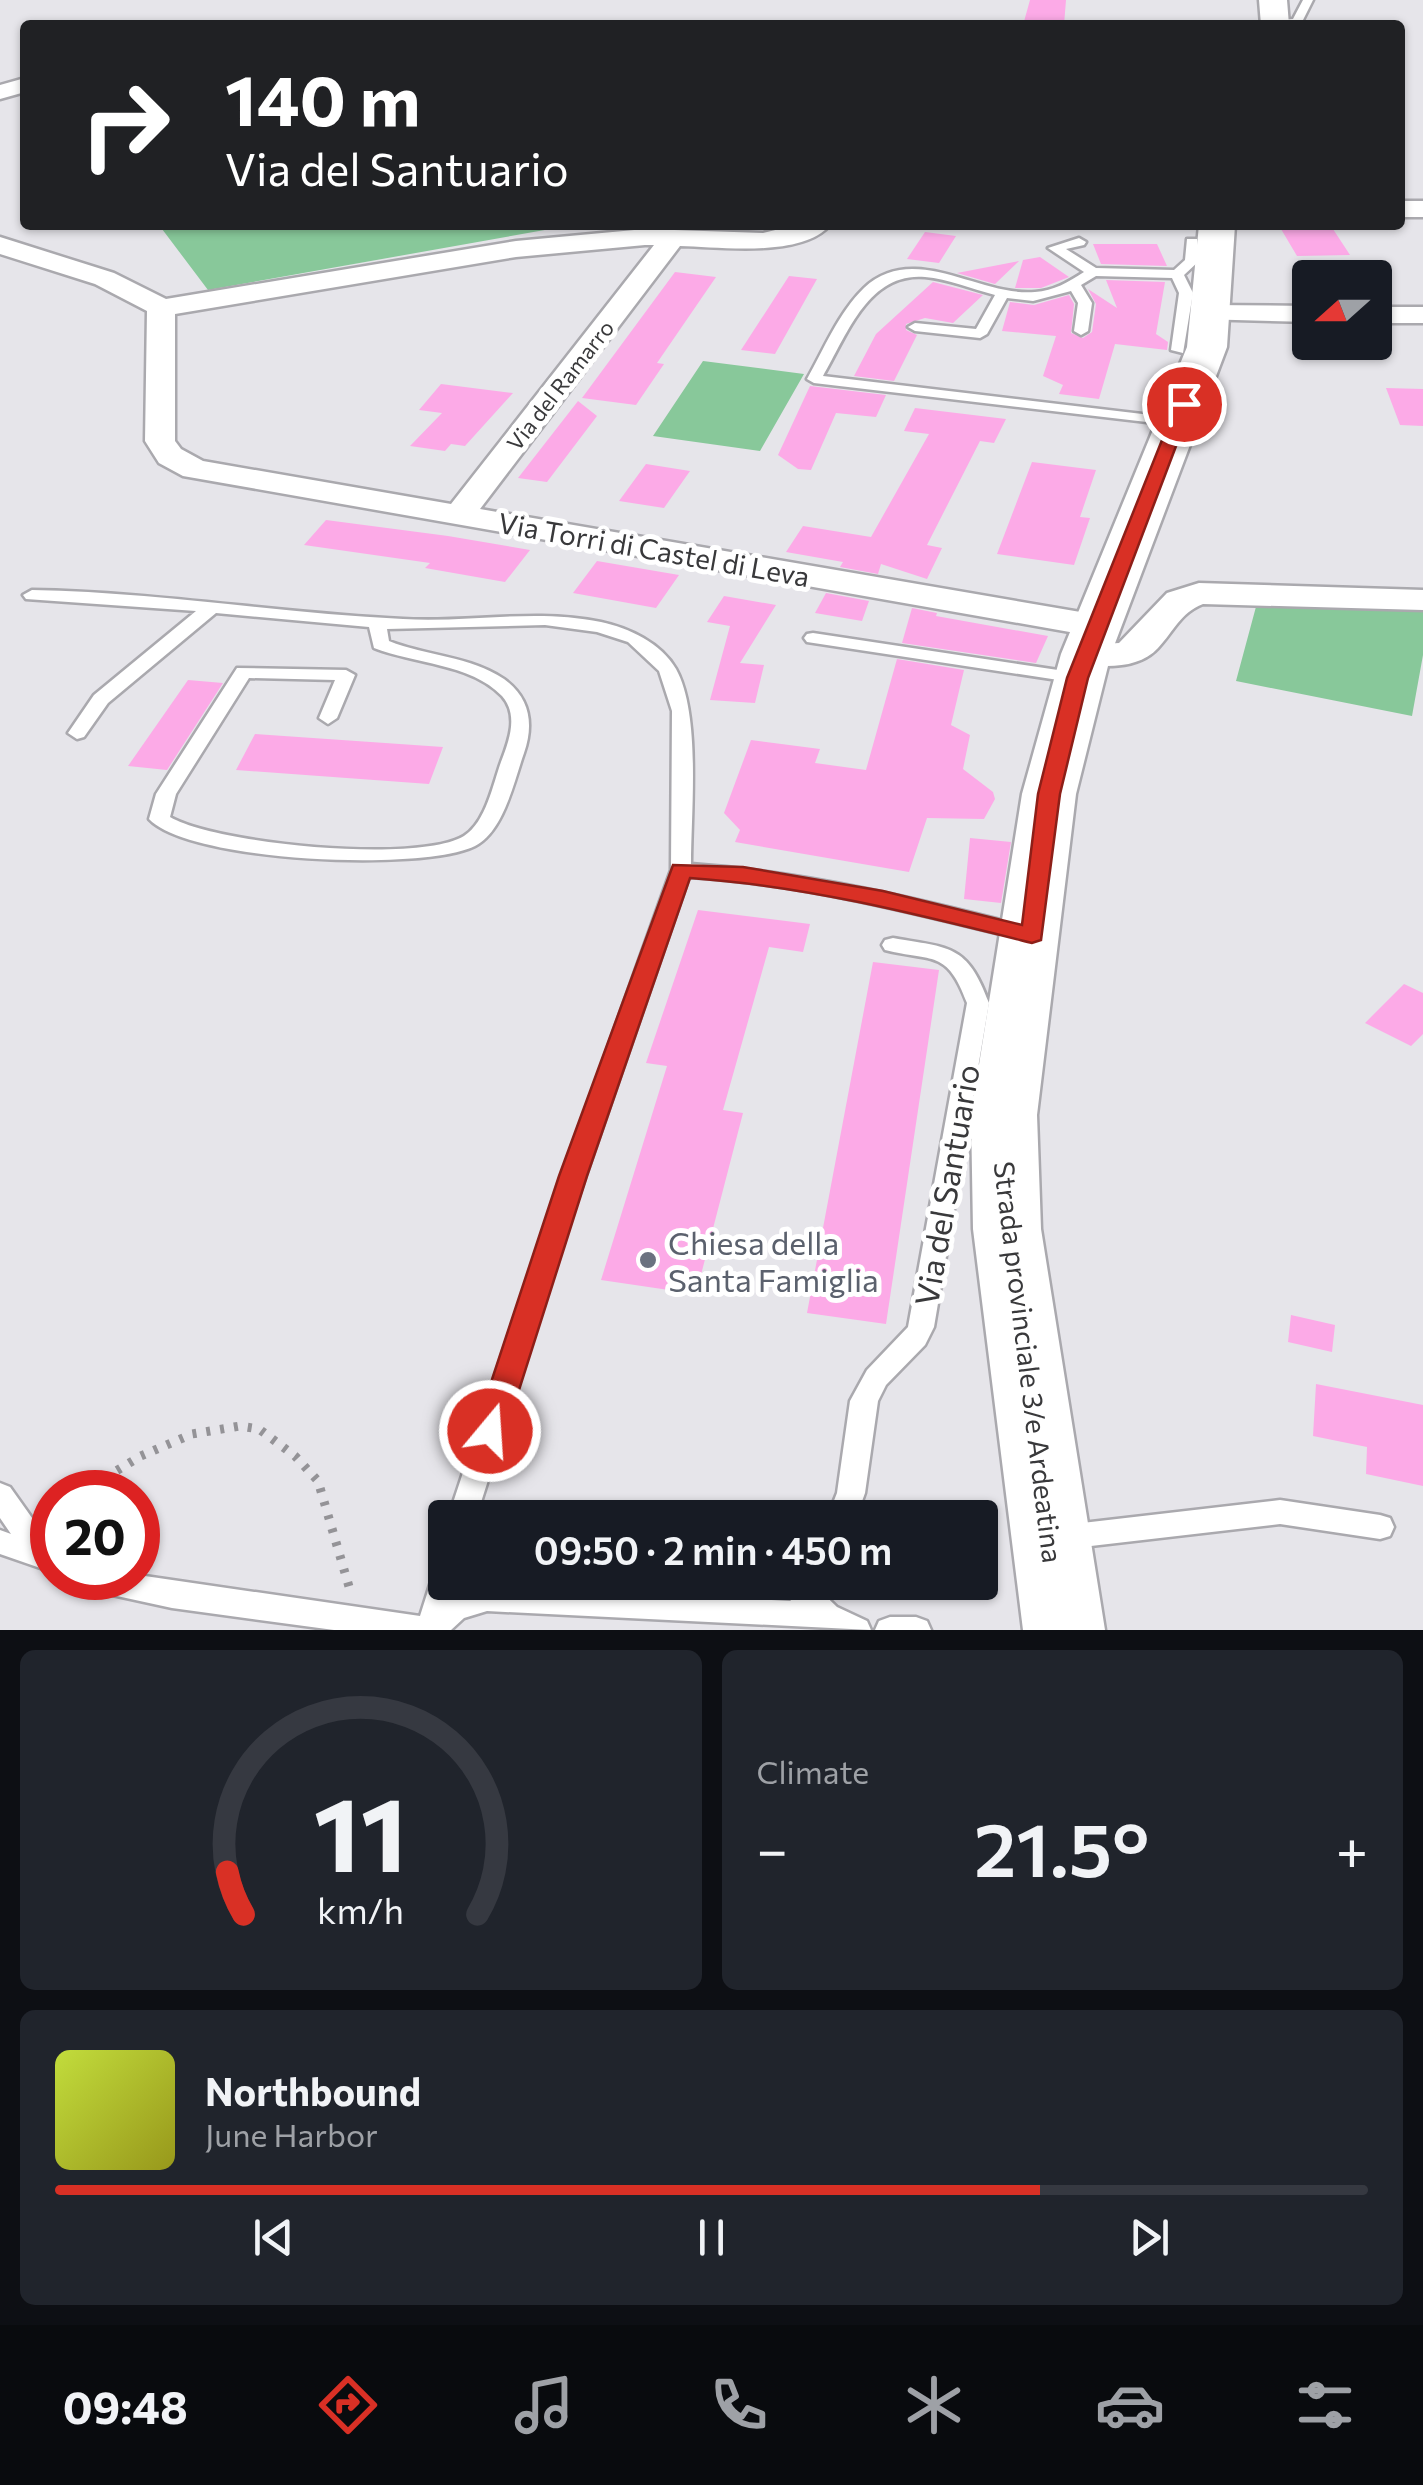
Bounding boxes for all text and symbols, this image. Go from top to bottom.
text: 140 m [225,55,421,140]
icon: right [60,60,190,190]
text: Via del Santuario [225,140,569,195]
north arrow [1292,260,1392,360]
map controls [1292,260,1392,360]
street label: Via del Ramarro [501,315,619,455]
pin [1142,362,1227,447]
icon: arrive [1157,377,1212,432]
street label: Via Torri di Castel di Leva [496,505,812,593]
street label: Via del Santuario [905,1061,987,1309]
street label: Strada provinciale 3/e Ardeatina [987,1159,1071,1565]
place label: Chiesa della Santa Famiglia [668,1222,879,1299]
marker: Chiesa della Santa Famiglia [637,1249,659,1271]
position arrow [438,1379,542,1483]
speed limit sign: 20 [30,1470,160,1600]
text: 09:50 · 2 min · 450 m [534,1526,892,1573]
text: Climate [757,1751,869,1791]
text: 11 [314,1766,408,1893]
text: 21.5° [974,1801,1149,1892]
text: − [757,1814,788,1881]
text: + [1336,1814,1368,1881]
text: km/h [317,1888,404,1931]
text: Northbound [205,2067,421,2114]
text: June Harbor [205,2114,378,2154]
icon: previous [246,2210,301,2265]
icon: pause [684,2210,739,2265]
icon: next [1122,2210,1177,2265]
icon: directions [313,2370,383,2440]
icon: music [509,2370,579,2440]
icon: phone [704,2370,774,2440]
icon: climate [899,2370,969,2440]
icon: car [1095,2370,1165,2440]
icon: filters [1290,2370,1360,2440]
text: 09:48 [63,2378,188,2433]

